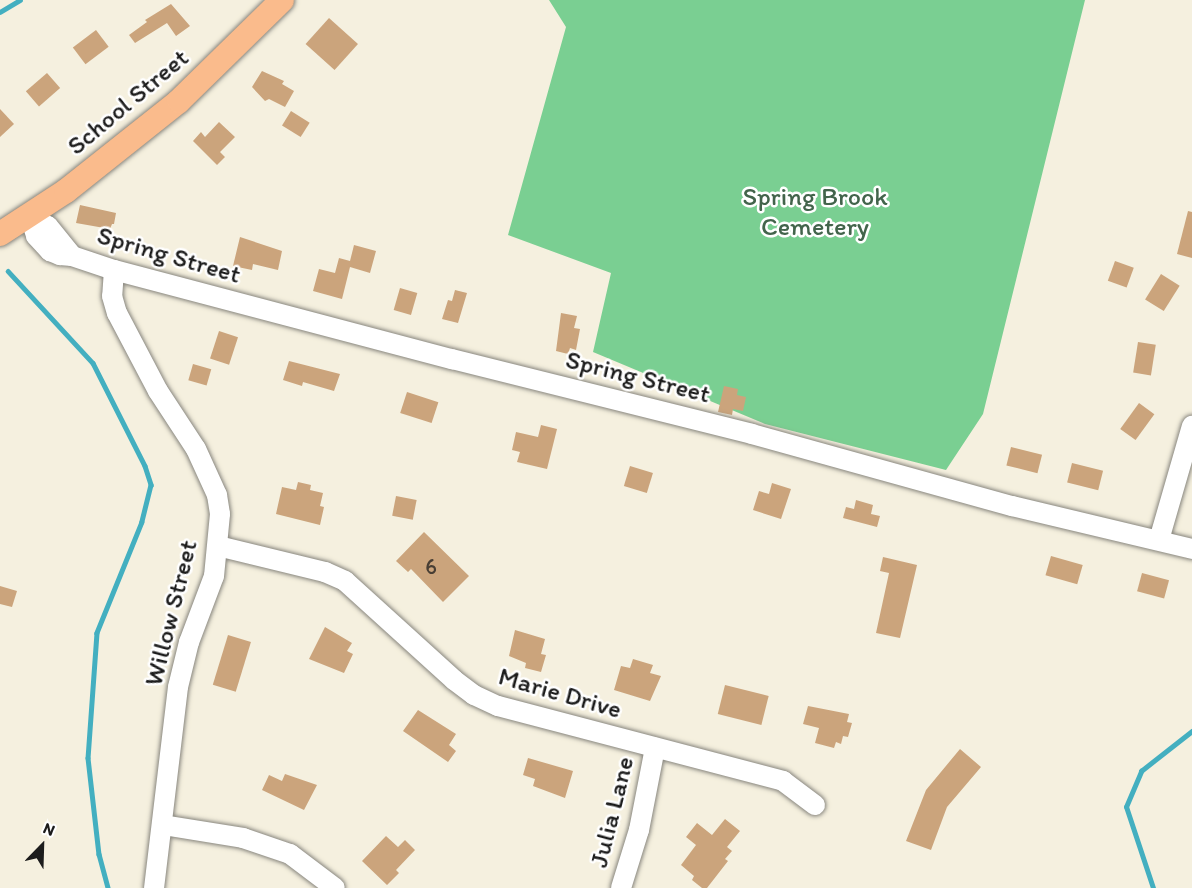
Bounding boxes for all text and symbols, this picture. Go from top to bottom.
street label: School Street [61,42,195,162]
park label: Spring Brook Cemetery [742,181,888,243]
street label: Spring Street [94,220,244,290]
street label: Spring Street [563,344,713,410]
street label: Willow Street [138,537,204,689]
house number: 6 [425,554,437,580]
street label: Marie Drive [494,660,626,726]
street label: Julia Lane [583,753,641,871]
north arrow [12,816,72,876]
text: N [41,818,58,840]

